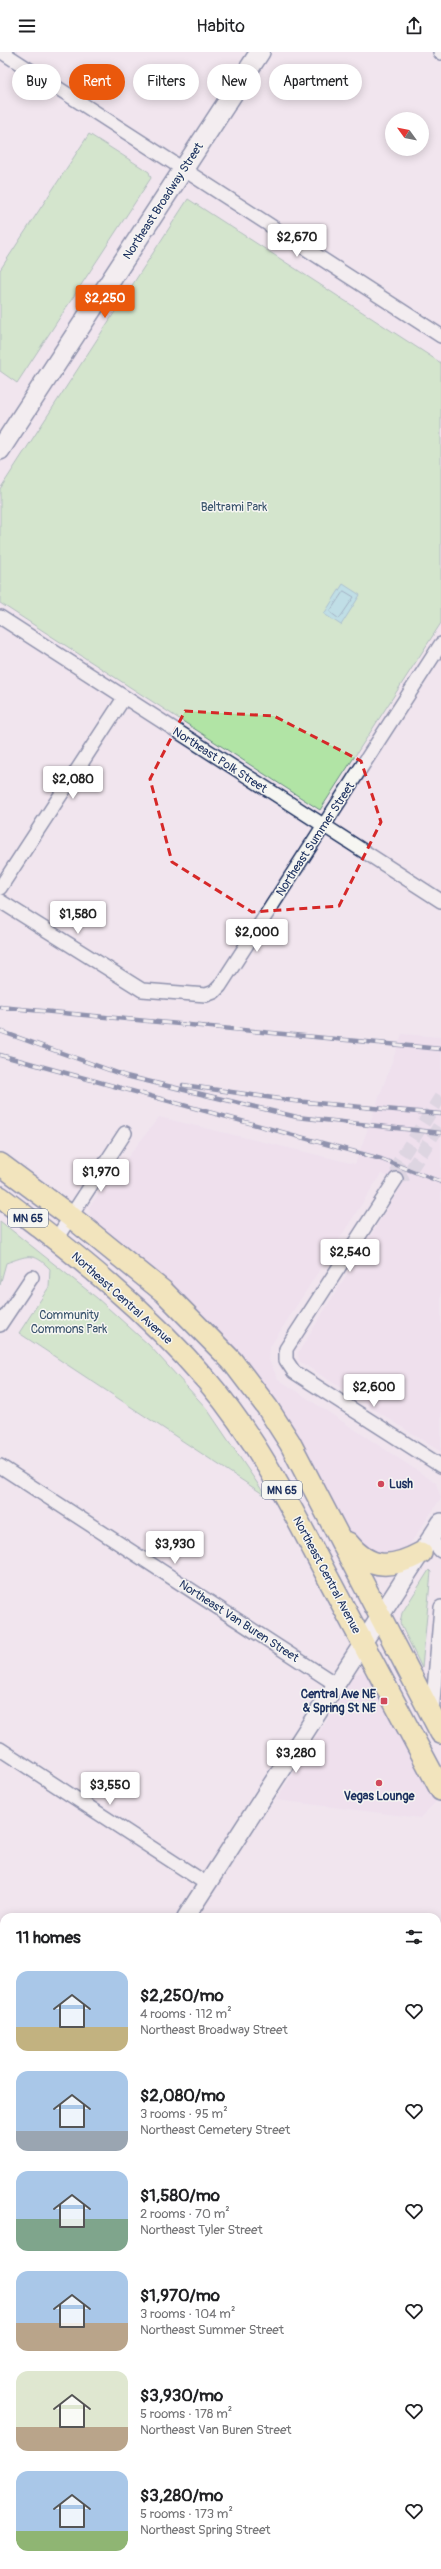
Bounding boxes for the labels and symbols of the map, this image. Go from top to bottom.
north arrow [385,112,429,156]
street label: Northeast Broadway Street [120,140,207,263]
pin: $2,670 [264,224,330,258]
pin: $2,250 [72,285,138,319]
park label: Beltrami Park [201,500,267,515]
street label: Northeast Polk Street [170,724,270,797]
pin: $2,080 [40,766,106,800]
street label: Northeast Summer Street [273,779,358,899]
pin: $1,580 [45,901,111,935]
pin: $2,000 [224,919,290,953]
pin: $1,970 [68,1159,134,1193]
road number: MN 65 [8,1209,48,1227]
pin: $2,540 [317,1239,383,1273]
street label: Northeast Central Avenue [68,1249,175,1348]
park label: Community Commons Park [31,1308,107,1337]
pin: $2,600 [341,1374,407,1408]
place label: Lush [389,1477,413,1492]
marker: Lush [376,1479,386,1489]
road number: MN 65 [262,1481,302,1499]
street label: Northeast Central Avenue [289,1514,364,1636]
pin: $3,930 [142,1531,208,1565]
street label: Northeast Van Buren Street [176,1577,302,1666]
place label: Central Ave NE & Spring St NE [301,1687,377,1716]
marker: Central Ave NE & Spring St NE [379,1696,389,1706]
pin: $3,280 [263,1740,329,1774]
pin: $3,550 [77,1772,143,1806]
marker: Vegas Lounge [374,1778,384,1788]
place label: Vegas Lounge [344,1789,415,1804]

